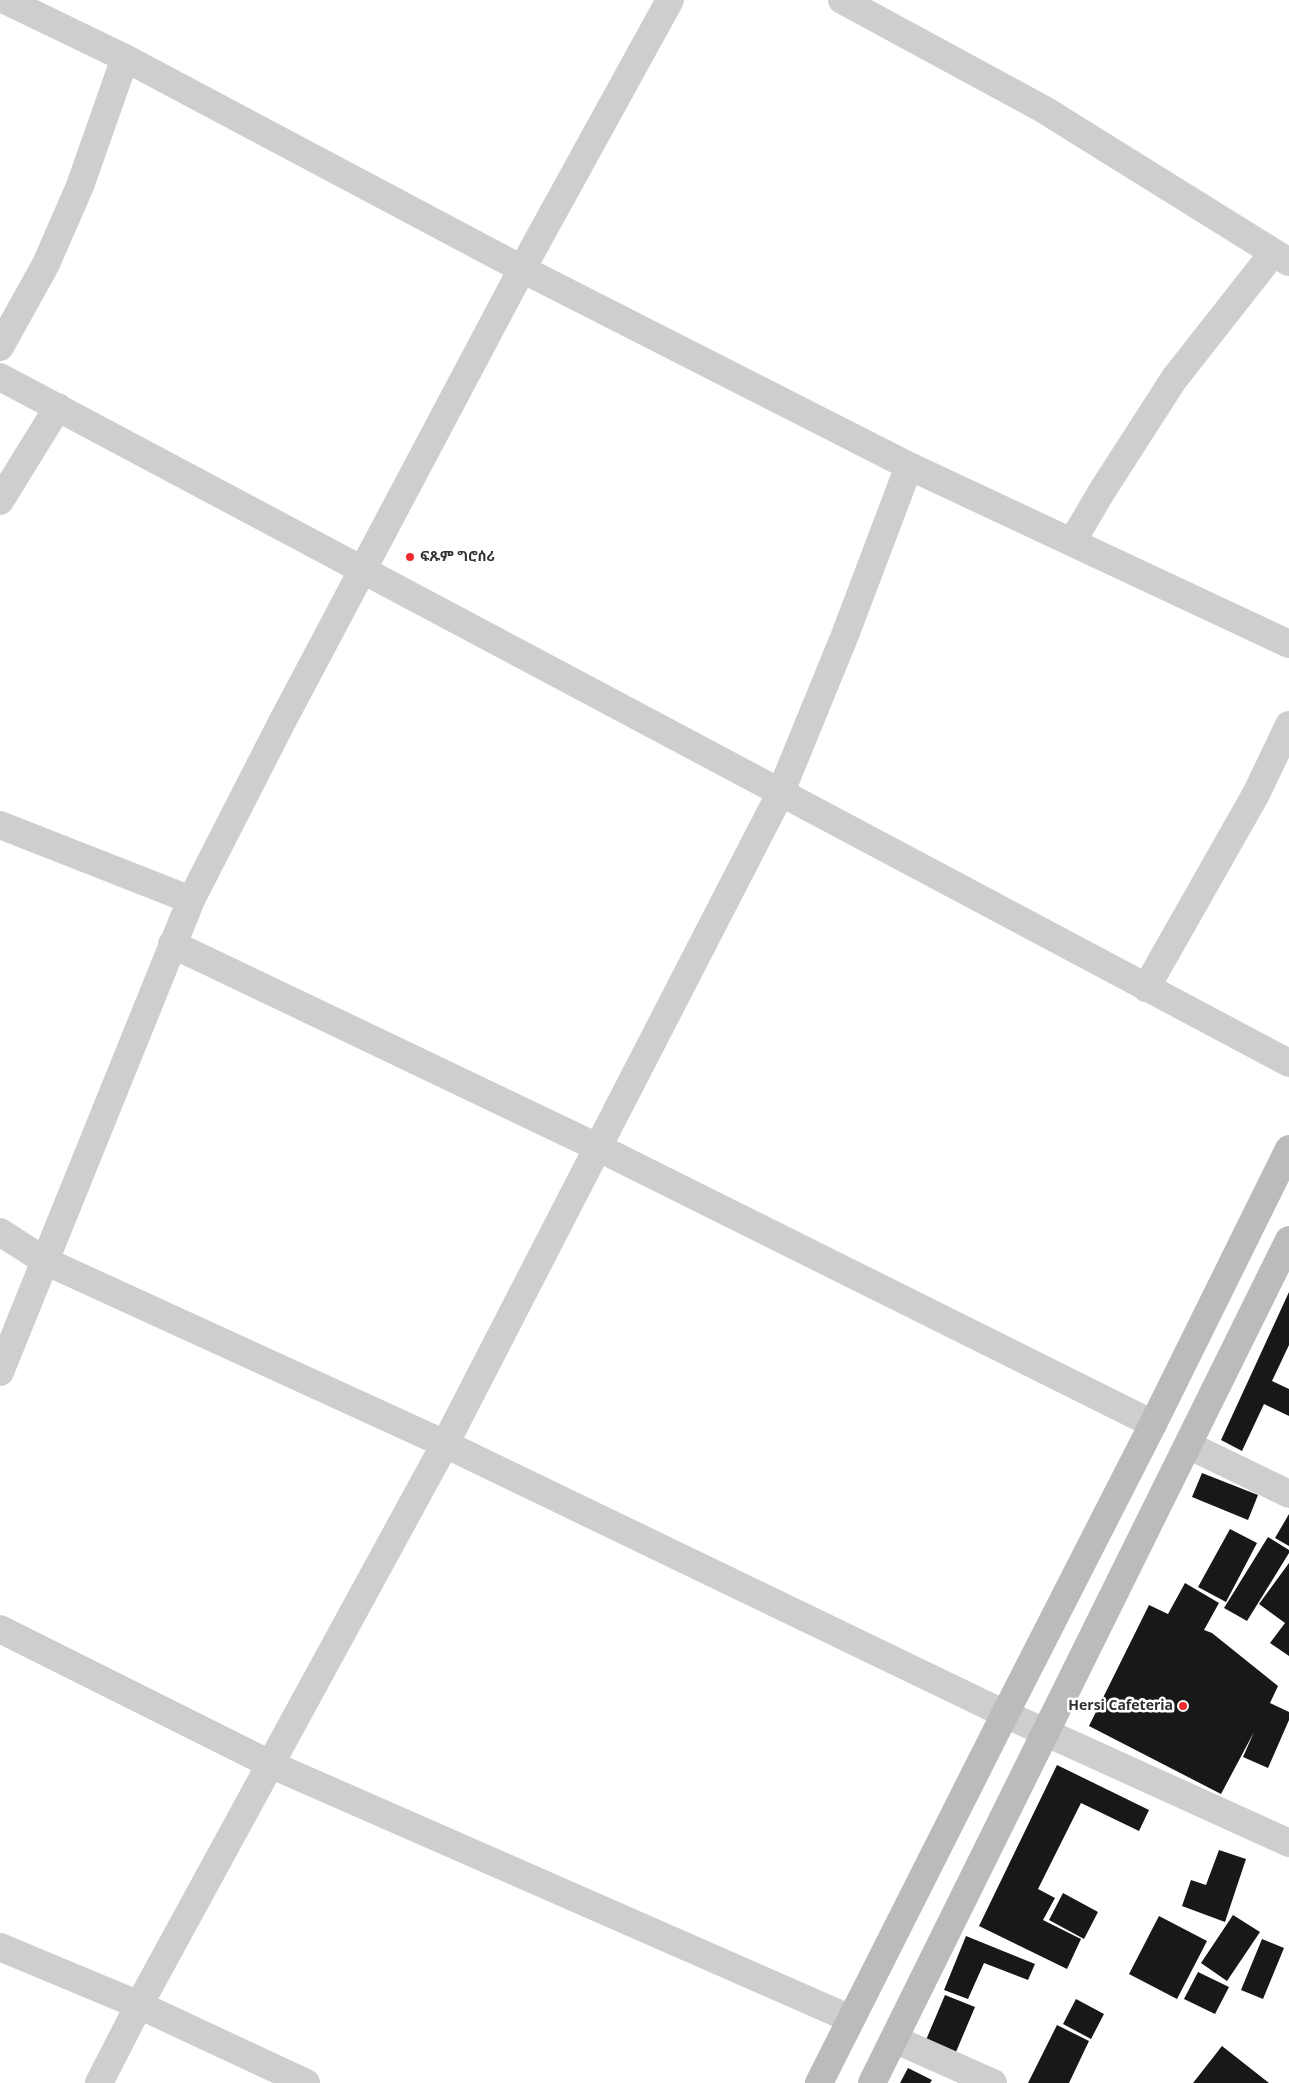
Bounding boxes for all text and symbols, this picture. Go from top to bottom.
place label: ፍጹም ግሮሰሪ [420,549,495,565]
marker: ፍጹም ግሮሰሪ [404,551,416,563]
place label: Hersi Cafeteria [1068,1698,1173,1714]
marker: Hersi Cafeteria [1177,1700,1189,1712]

